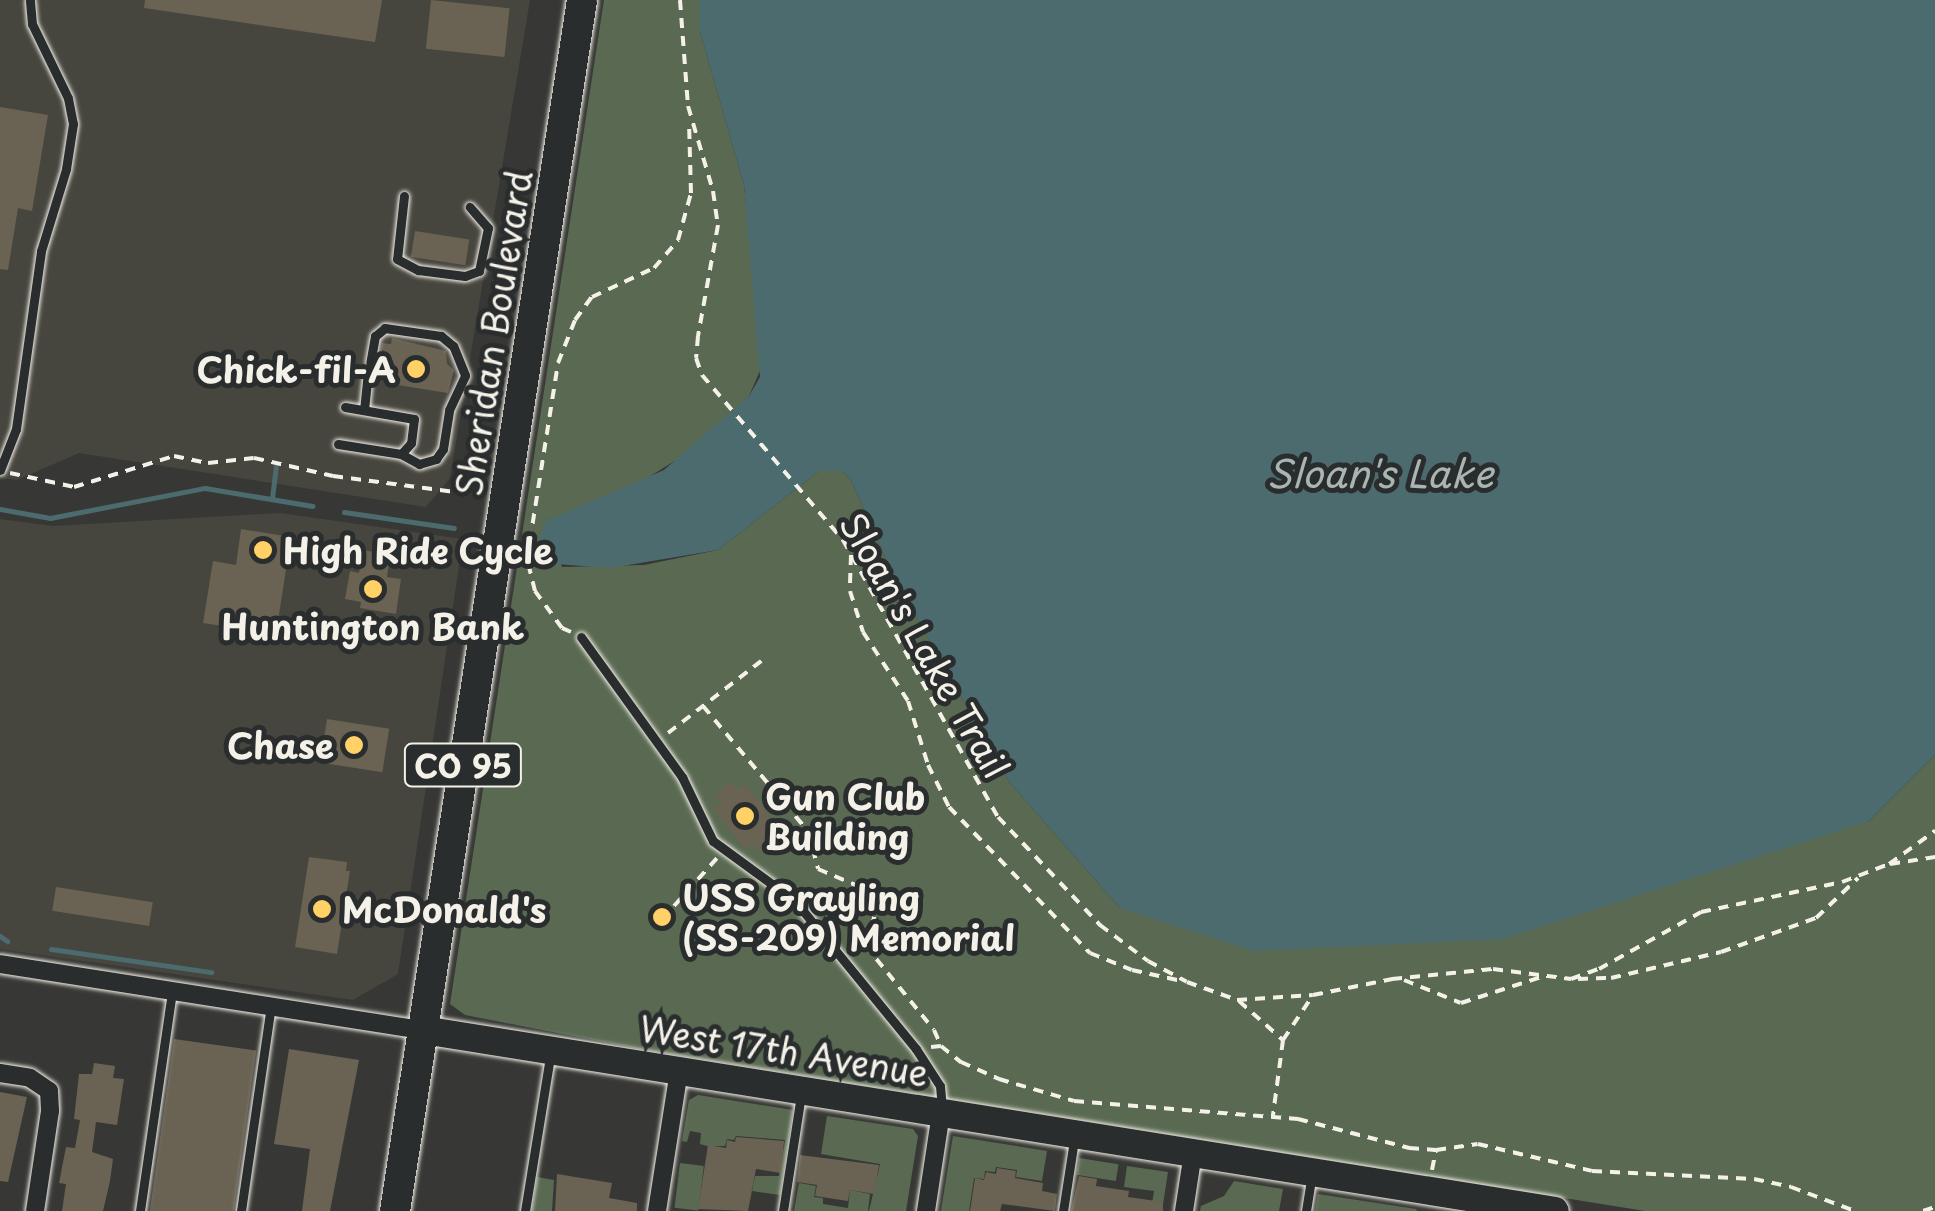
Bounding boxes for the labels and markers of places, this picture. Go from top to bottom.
place label: Chick-fil-A [196,348,396,390]
marker: Chick-fil-A [405,358,427,380]
place label: High Ride Cycle [283,529,557,571]
marker: High Ride Cycle [252,539,274,561]
marker: Huntington Bank [362,578,384,600]
place label: Huntington Bank [221,605,525,647]
place label: Chase [227,724,334,766]
marker: Chase [343,734,365,756]
place label: Gun Club Building [765,775,926,857]
marker: Gun Club Building [734,805,756,827]
place label: USS Grayling (SS-209) Memorial [682,876,1017,958]
place label: McDonald's [342,888,547,930]
marker: McDonald's [311,898,333,920]
marker: USS Grayling (SS-209) Memorial [651,906,673,928]

